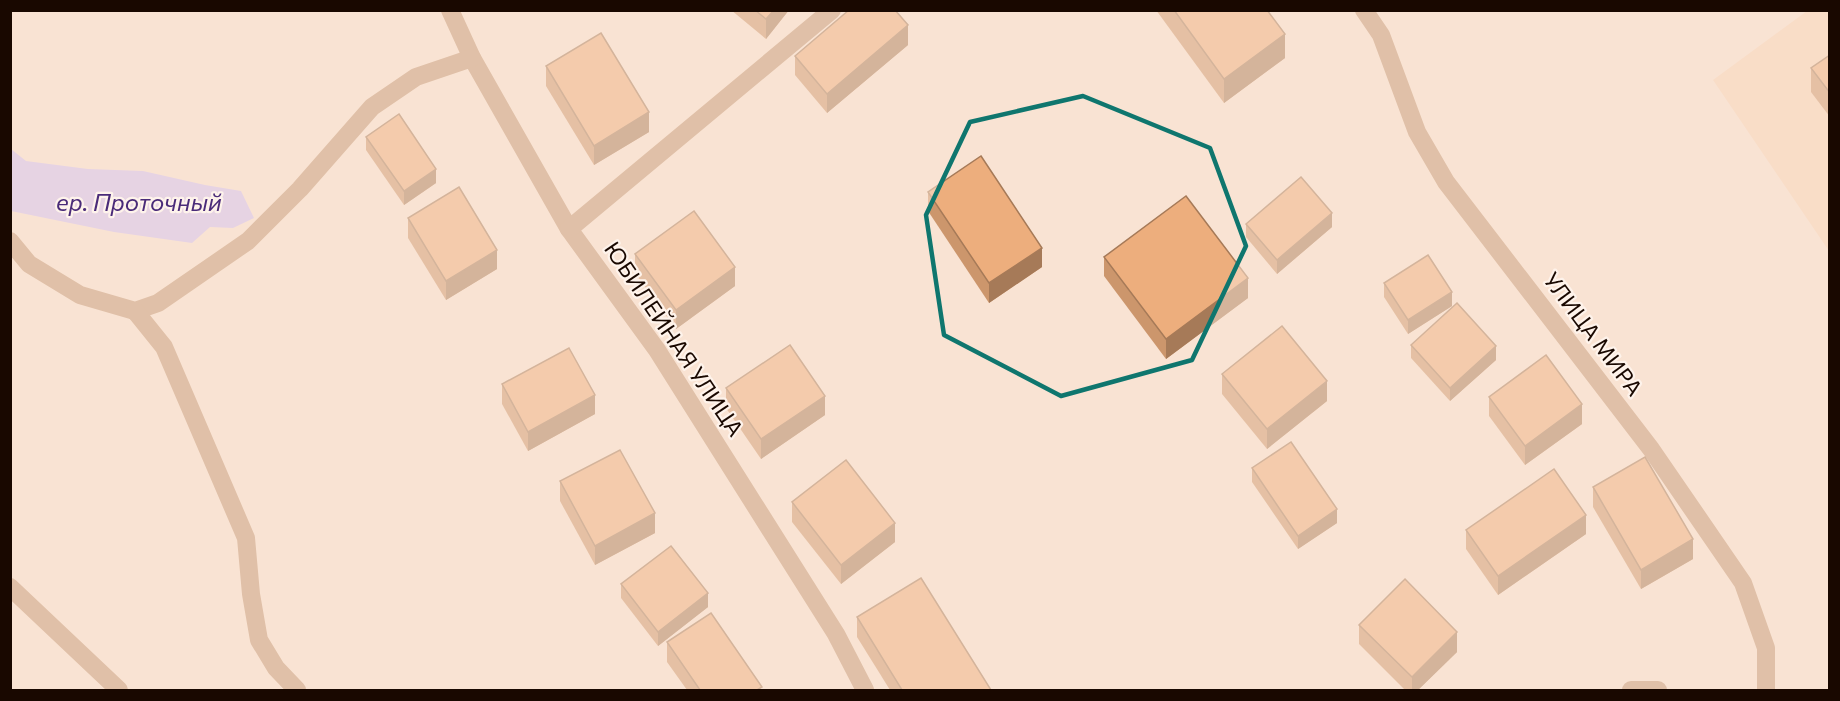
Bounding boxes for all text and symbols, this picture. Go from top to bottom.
water label: ер. Проточный [56,187,222,216]
street label: ЮБИЛЕЙНАЯ УЛИЦА [599,236,750,441]
street label: УЛИЦА МИРА [1538,267,1649,401]

